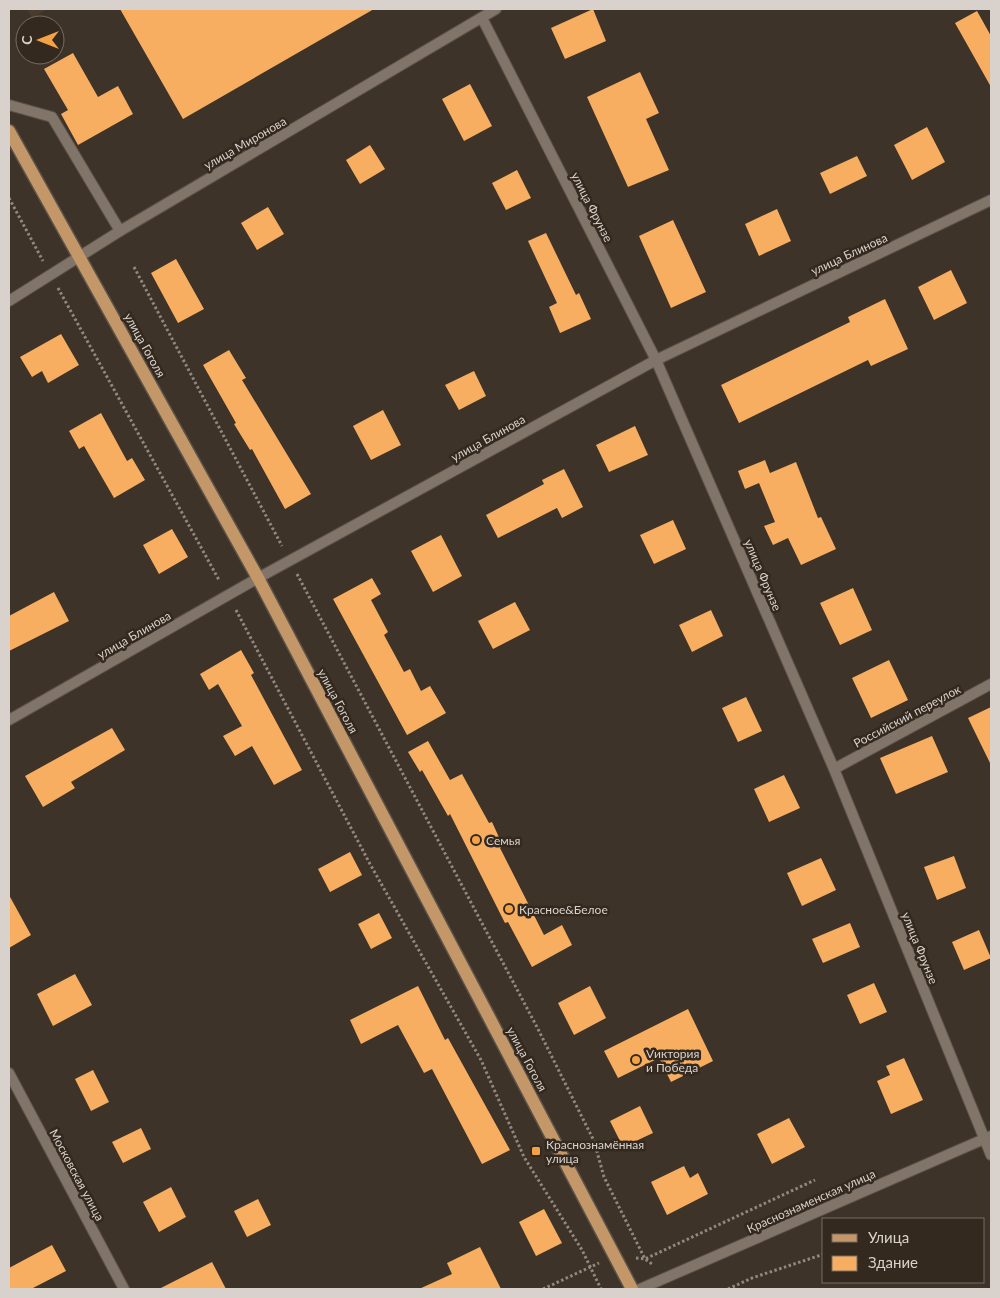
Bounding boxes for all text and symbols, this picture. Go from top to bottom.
north arrow [15,15,65,65]
text: С [18,35,35,45]
street label: улица Миронова [201,113,289,173]
street label: улица Фрунзе [568,170,616,244]
street label: улица Блинова [808,230,890,278]
street label: улица Гоголя [121,310,169,380]
street label: улица Блинова [448,411,528,465]
street label: улица Фрунзе [741,537,785,613]
street label: улица Блинова [94,608,174,662]
street label: улица Гоголя [315,666,361,736]
street label: Российский переулок [851,681,964,751]
place label: Семья [486,833,520,848]
marker: Семья [470,834,482,846]
place label: Красное&Белое [519,902,608,917]
marker: Красное&Белое [503,903,515,915]
street label: улица Фрунзе [899,910,941,986]
street label: улица Гоголя [504,1024,550,1094]
place label: Vиктория и Победа [646,1046,699,1075]
marker: Vиктория и Победа [630,1054,642,1066]
street label: Московская улица [46,1126,108,1224]
place label: Краснознамённая улица [546,1137,644,1166]
marker: Краснознамённая улица [530,1145,542,1157]
street label: Краснознаменская улица [744,1166,878,1236]
legend [822,1218,985,1283]
text: Улица [868,1228,909,1246]
text: Здание [868,1253,918,1271]

